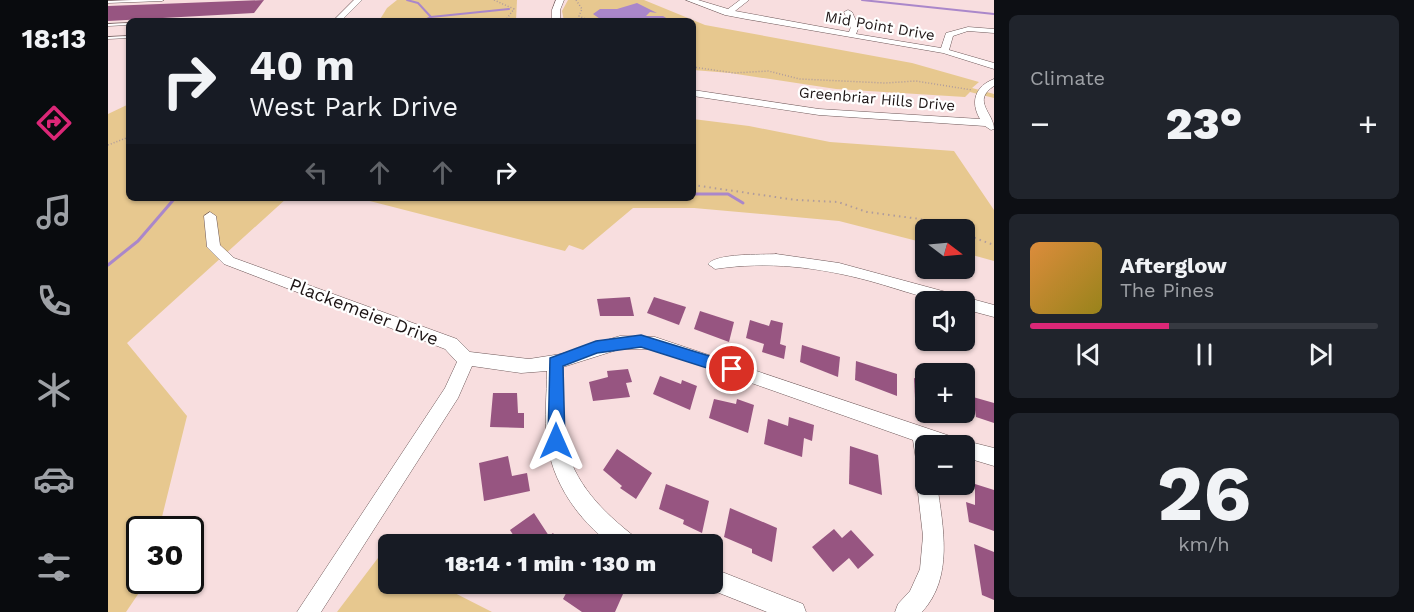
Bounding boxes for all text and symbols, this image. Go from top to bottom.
street label: Mid Point Drive [824,7,936,45]
text: 18:13 [22,23,86,55]
text: 40 m [249,41,355,90]
icon: right [150,42,228,120]
text: Climate [1030,66,1105,90]
street label: Greenbriar Hills Drive [798,83,956,115]
text: West Park Drive [249,91,458,123]
text: 23° [1166,97,1242,150]
icon: directions [33,102,75,144]
text: − [1030,104,1050,143]
text: + [1358,104,1378,143]
icon: left [300,156,333,189]
icon: ahead [363,156,396,189]
icon: ahead [426,156,459,189]
icon: right [489,156,522,189]
icon: music [33,191,75,233]
north arrow [915,219,975,279]
map controls [915,219,975,495]
text: Afterglow [1120,253,1227,278]
street label: Plackemeier Drive [287,273,441,350]
text: The Pines [1120,278,1214,302]
icon: phone [33,280,75,322]
button: sound [915,291,975,351]
icon: previous [1072,338,1105,371]
icon: pause [1188,338,1221,371]
icon: next [1304,338,1337,371]
pin [706,343,757,394]
icon: arrive [715,352,748,385]
button: + [915,363,975,423]
icon: climate [33,369,75,411]
position arrow [524,409,588,473]
button: − [915,435,975,495]
text: 26 [1157,447,1251,539]
icon: car [33,458,75,500]
speed limit sign: 30 [126,516,204,594]
text: km/h [1178,532,1230,556]
icon: filters [33,546,75,588]
text: 18:14 · 1 min · 130 m [445,551,656,576]

